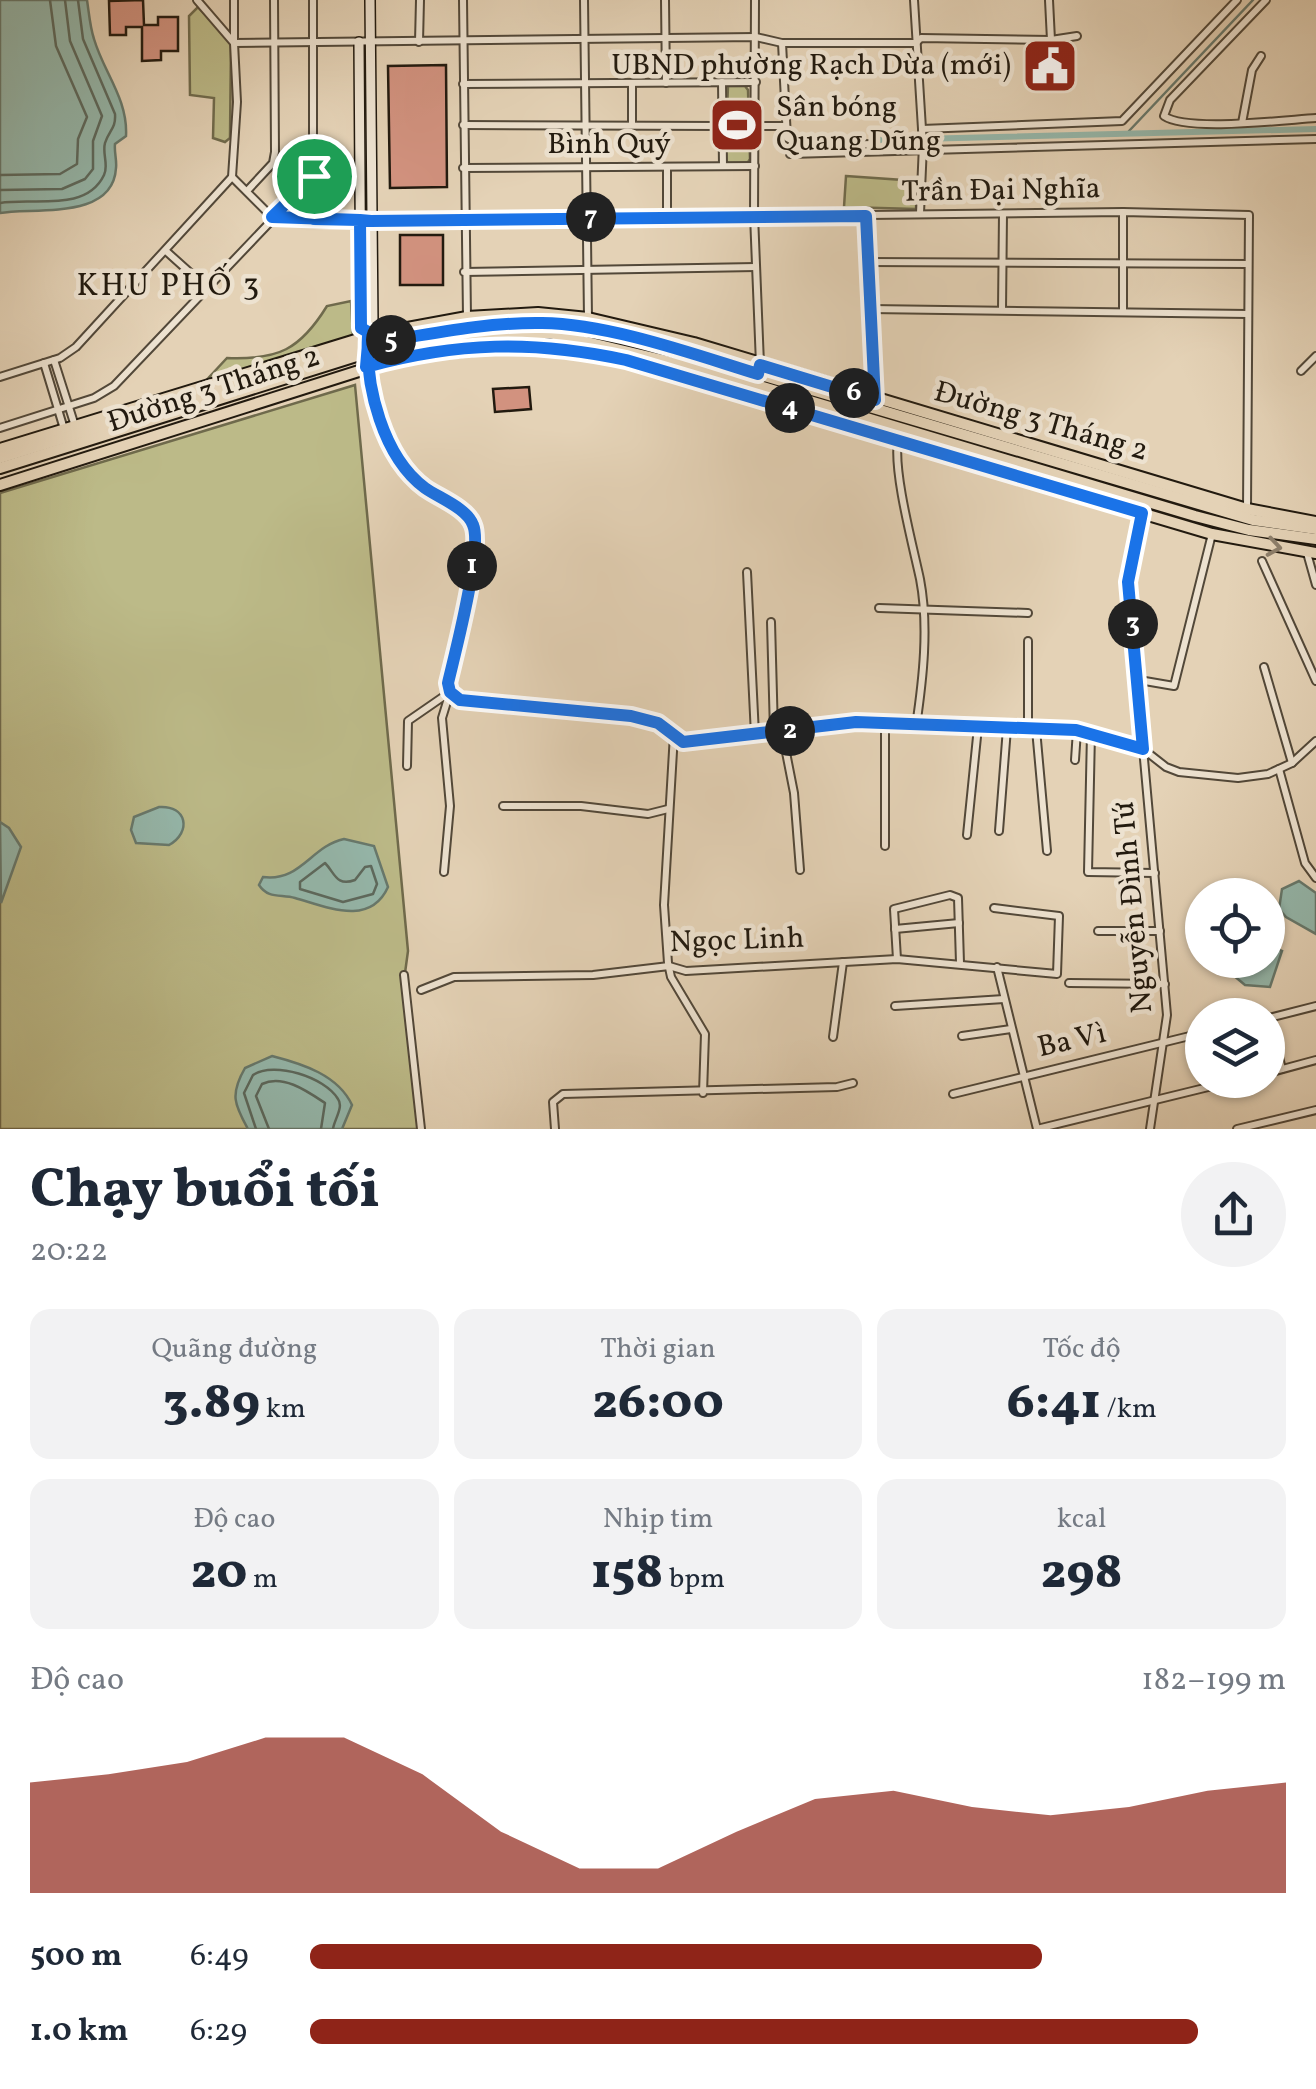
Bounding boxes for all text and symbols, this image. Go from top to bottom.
public building icon: UBND phường Rạch Dừa (mới) [1020,36,1080,96]
place label: UBND phường Rạch Dừa (mới) [611,45,1011,87]
place label: Sân bóng Quang Dũng [776,87,941,163]
sports icon: Sân bóng Quang Dũng [707,95,767,155]
street label: Bình Quý [547,124,671,166]
pin [272,134,357,219]
icon: arrive [287,149,342,204]
street label: Trần Đại Nghĩa [901,168,1101,214]
pin: 7 [566,192,616,242]
text: 7 [584,197,598,236]
district label: KHU PHỐ 3 [76,263,262,309]
pin: 5 [366,315,416,365]
text: 5 [384,320,398,359]
street label: Đường 3 Tháng 2 [102,336,326,444]
pin: 6 [829,368,879,418]
street label: Đường 3 Tháng 2 [929,371,1153,473]
text: 6 [846,373,862,412]
pin: 4 [765,383,815,433]
text: 4 [782,388,798,427]
one-way arrow [1265,535,1282,556]
pin: 1 [447,541,497,591]
text: 1 [466,546,478,585]
pin: 3 [1108,599,1158,649]
text: 3 [1126,604,1140,643]
pin: 2 [765,706,815,756]
text: 2 [783,711,797,750]
street label: Nguyễn Đình Tứ [1104,799,1164,1015]
map controls [1185,878,1285,1098]
button: locate [1185,878,1285,978]
street label: Ngọc Linh [669,918,805,964]
button: layers [1185,998,1285,1098]
street label: Ba Vì [1034,1013,1110,1069]
text: Chạy buổi tối [30,1154,380,1230]
button: share [1181,1162,1286,1267]
text: 20:22 [30,1230,108,1274]
text: Quãng đường [151,1330,317,1369]
text: Thời gian [600,1330,716,1369]
text: Tốc độ [1043,1330,1121,1369]
text: 3.89 [163,1369,260,1439]
text: 26:00 [592,1369,724,1439]
text: 6:41 [1007,1369,1101,1439]
text: km [260,1390,306,1429]
text: /km [1101,1390,1157,1429]
text: Độ cao [193,1500,275,1539]
text: Nhịp tim [603,1500,713,1539]
text: kcal [1057,1500,1107,1539]
text: 20 [191,1539,247,1609]
text: 158 [591,1539,663,1609]
text: 298 [1041,1539,1123,1609]
text: m [247,1560,278,1599]
text: bpm [663,1560,725,1599]
text: Độ cao [30,1659,124,1703]
text: 182–199 m [1141,1659,1286,1703]
text: 500 m [30,1935,122,1979]
text: 6:49 [190,1935,249,1979]
text: 1.0 km [30,2010,128,2054]
text: 6:29 [190,2010,247,2054]

